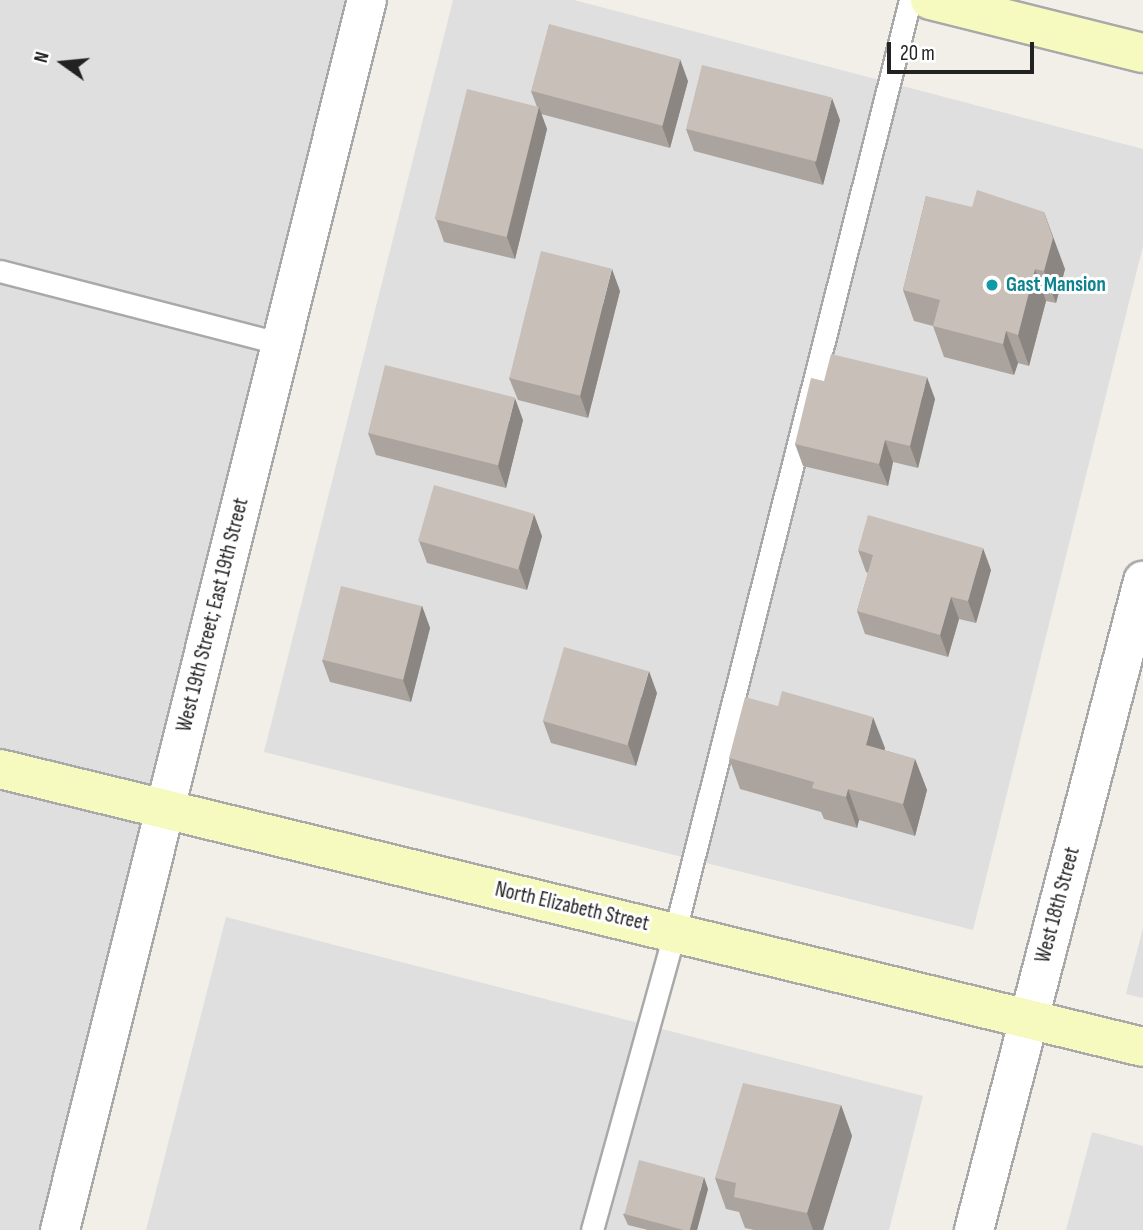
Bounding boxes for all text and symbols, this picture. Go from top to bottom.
north arrow [28,28,98,98]
scale bar [891,28,1038,72]
text: 20 m [900,41,935,66]
text: N [30,50,55,65]
place label: Gast Mansion [1006,272,1106,298]
marker: Gast Mansion [984,277,1000,293]
street label: West 19th Street; East 19th Street [172,496,254,734]
street label: West 18th Street [1030,844,1086,966]
street label: North Elizabeth Street [493,877,651,937]

